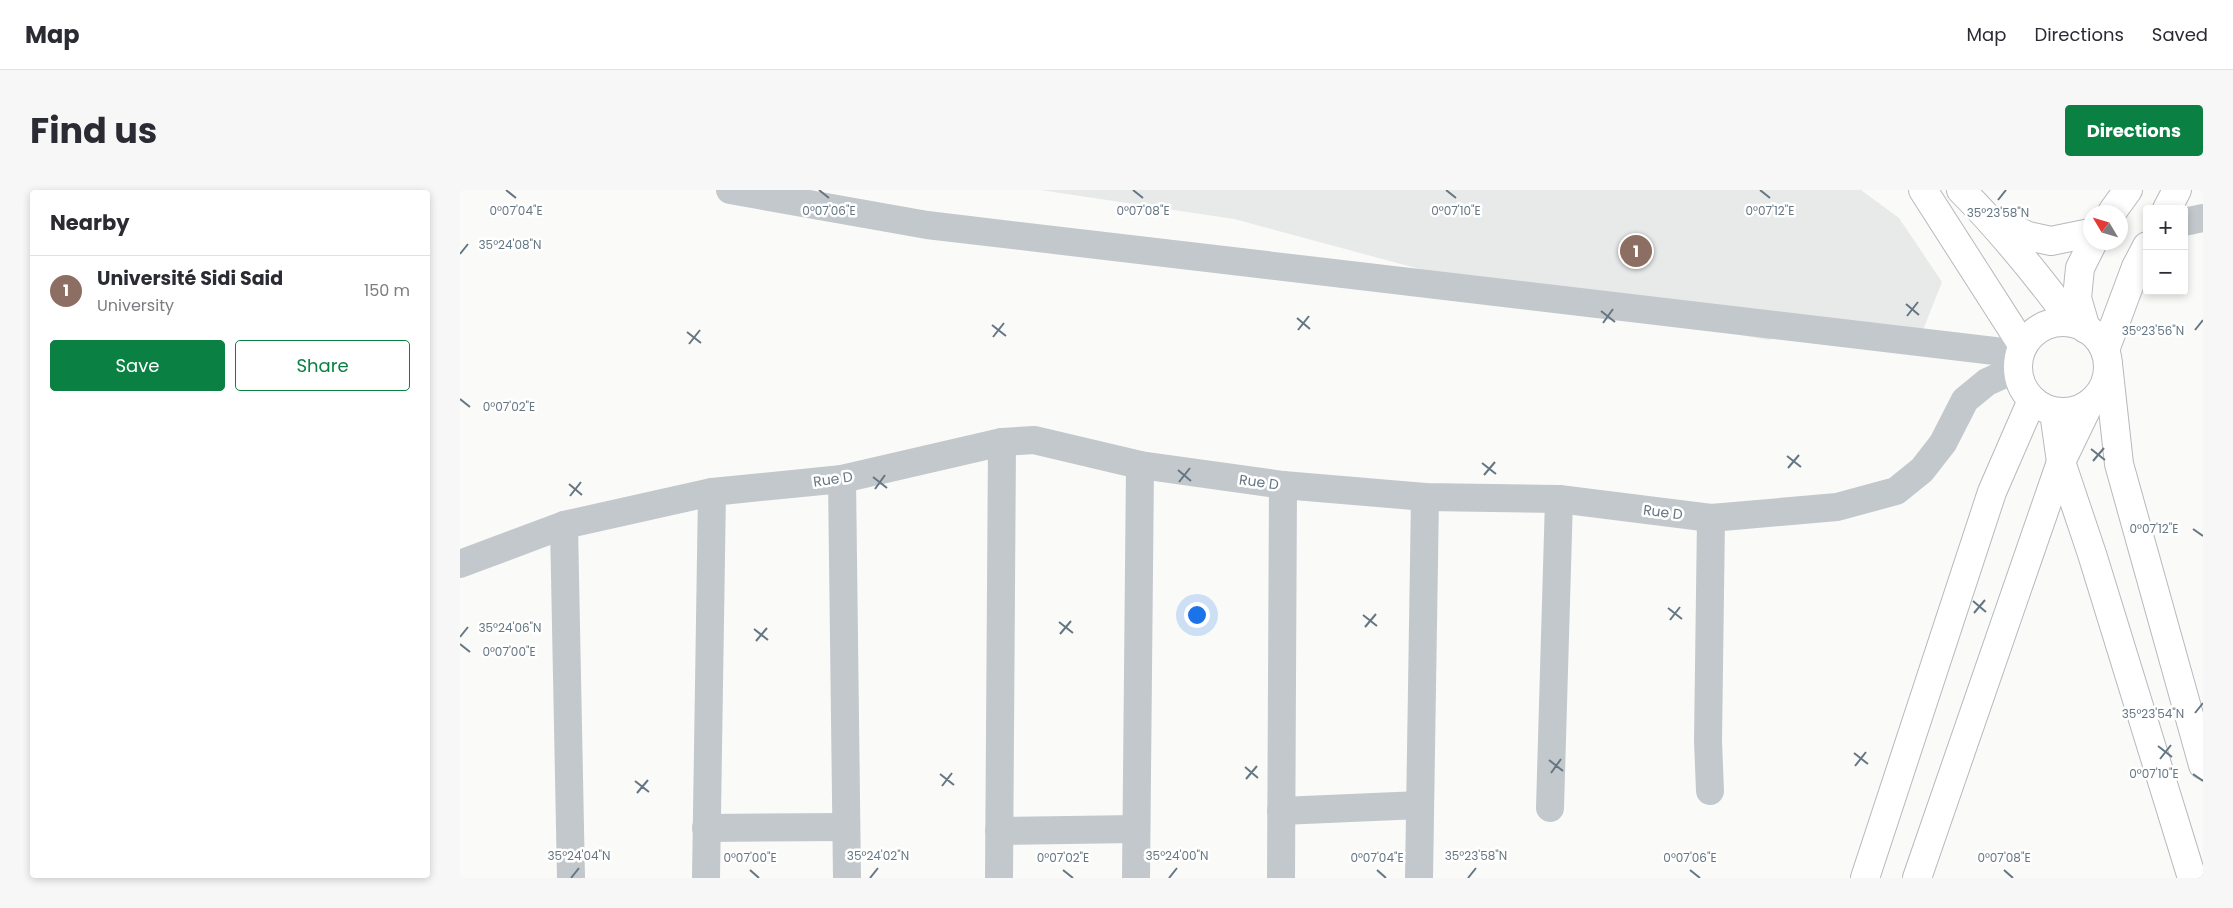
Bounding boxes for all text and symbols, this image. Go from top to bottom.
text: Map [25,18,80,51]
text: Map [1967,22,2006,47]
text: Directions [2034,22,2124,47]
text: Saved [2152,22,2208,47]
button: Directions [2065,105,2203,156]
text: Find us [30,106,157,155]
text: 0°07'04"E [489,202,543,219]
text: 0°07'06"E [802,202,856,219]
text: 0°07'08"E [1116,202,1170,219]
text: 0°07'10"E [1431,202,1481,219]
text: 0°07'12"E [1746,202,1794,219]
text: 35°23'58"N [1967,204,2029,221]
north arrow [2083,205,2128,250]
map controls [2143,205,2188,295]
button: + [2143,205,2188,250]
text: Nearby [50,208,130,237]
pin: 1 [1620,232,1652,270]
text: 35°24'08"N [479,236,541,253]
button: − [2143,250,2188,295]
text: Université Sidi Said [97,265,283,292]
text: 1 [63,279,69,302]
text: 150 m [364,279,410,302]
text: University [97,294,174,317]
text: 35°23'56"N [2122,322,2184,339]
button: Save [50,340,225,391]
button: Share [235,340,410,391]
text: 0°07'02"E [483,398,535,415]
street label: Rue D [812,466,854,492]
street label: Rue D [1238,469,1280,495]
street label: Rue D [1642,500,1684,524]
text: 0°07'12"E [2130,520,2178,537]
your location [1184,602,1210,628]
text: 35°24'06"N [479,619,541,636]
text: 0°07'00"E [482,643,536,660]
text: 35°23'54"N [2122,705,2184,722]
text: 0°07'10"E [2129,765,2179,782]
text: 35°24'04"N [548,847,610,864]
text: 35°24'02"N [847,847,909,864]
text: 35°24'00"N [1146,847,1208,864]
text: 35°23'58"N [1445,847,1507,864]
text: 0°07'00"E [723,849,777,866]
text: 0°07'02"E [1037,849,1089,866]
text: 0°07'04"E [1350,849,1404,866]
text: 0°07'06"E [1663,849,1717,866]
text: 0°07'08"E [1977,849,2031,866]

